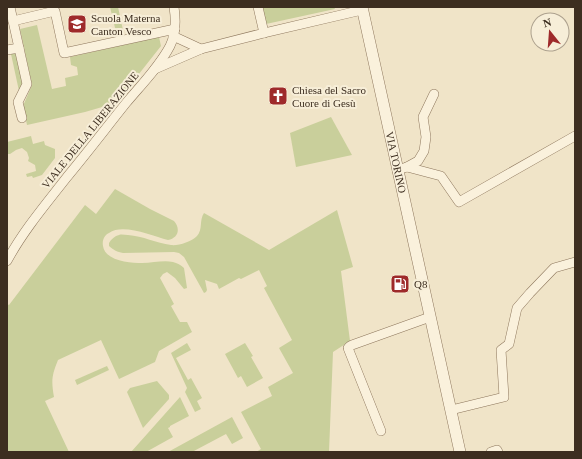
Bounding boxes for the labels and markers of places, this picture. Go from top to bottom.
place label: Scuola Materna Canton Vesco [91,12,160,37]
school or university icon: Scuola Materna Canton Vesco [66,13,88,35]
place label: Chiesa del Sacro Cuore di Gesù [292,84,366,109]
church icon: Chiesa del Sacro Cuore di Gesù [267,85,289,107]
fuel station icon: Q8 [389,273,411,295]
place label: Q8 [414,278,428,290]

